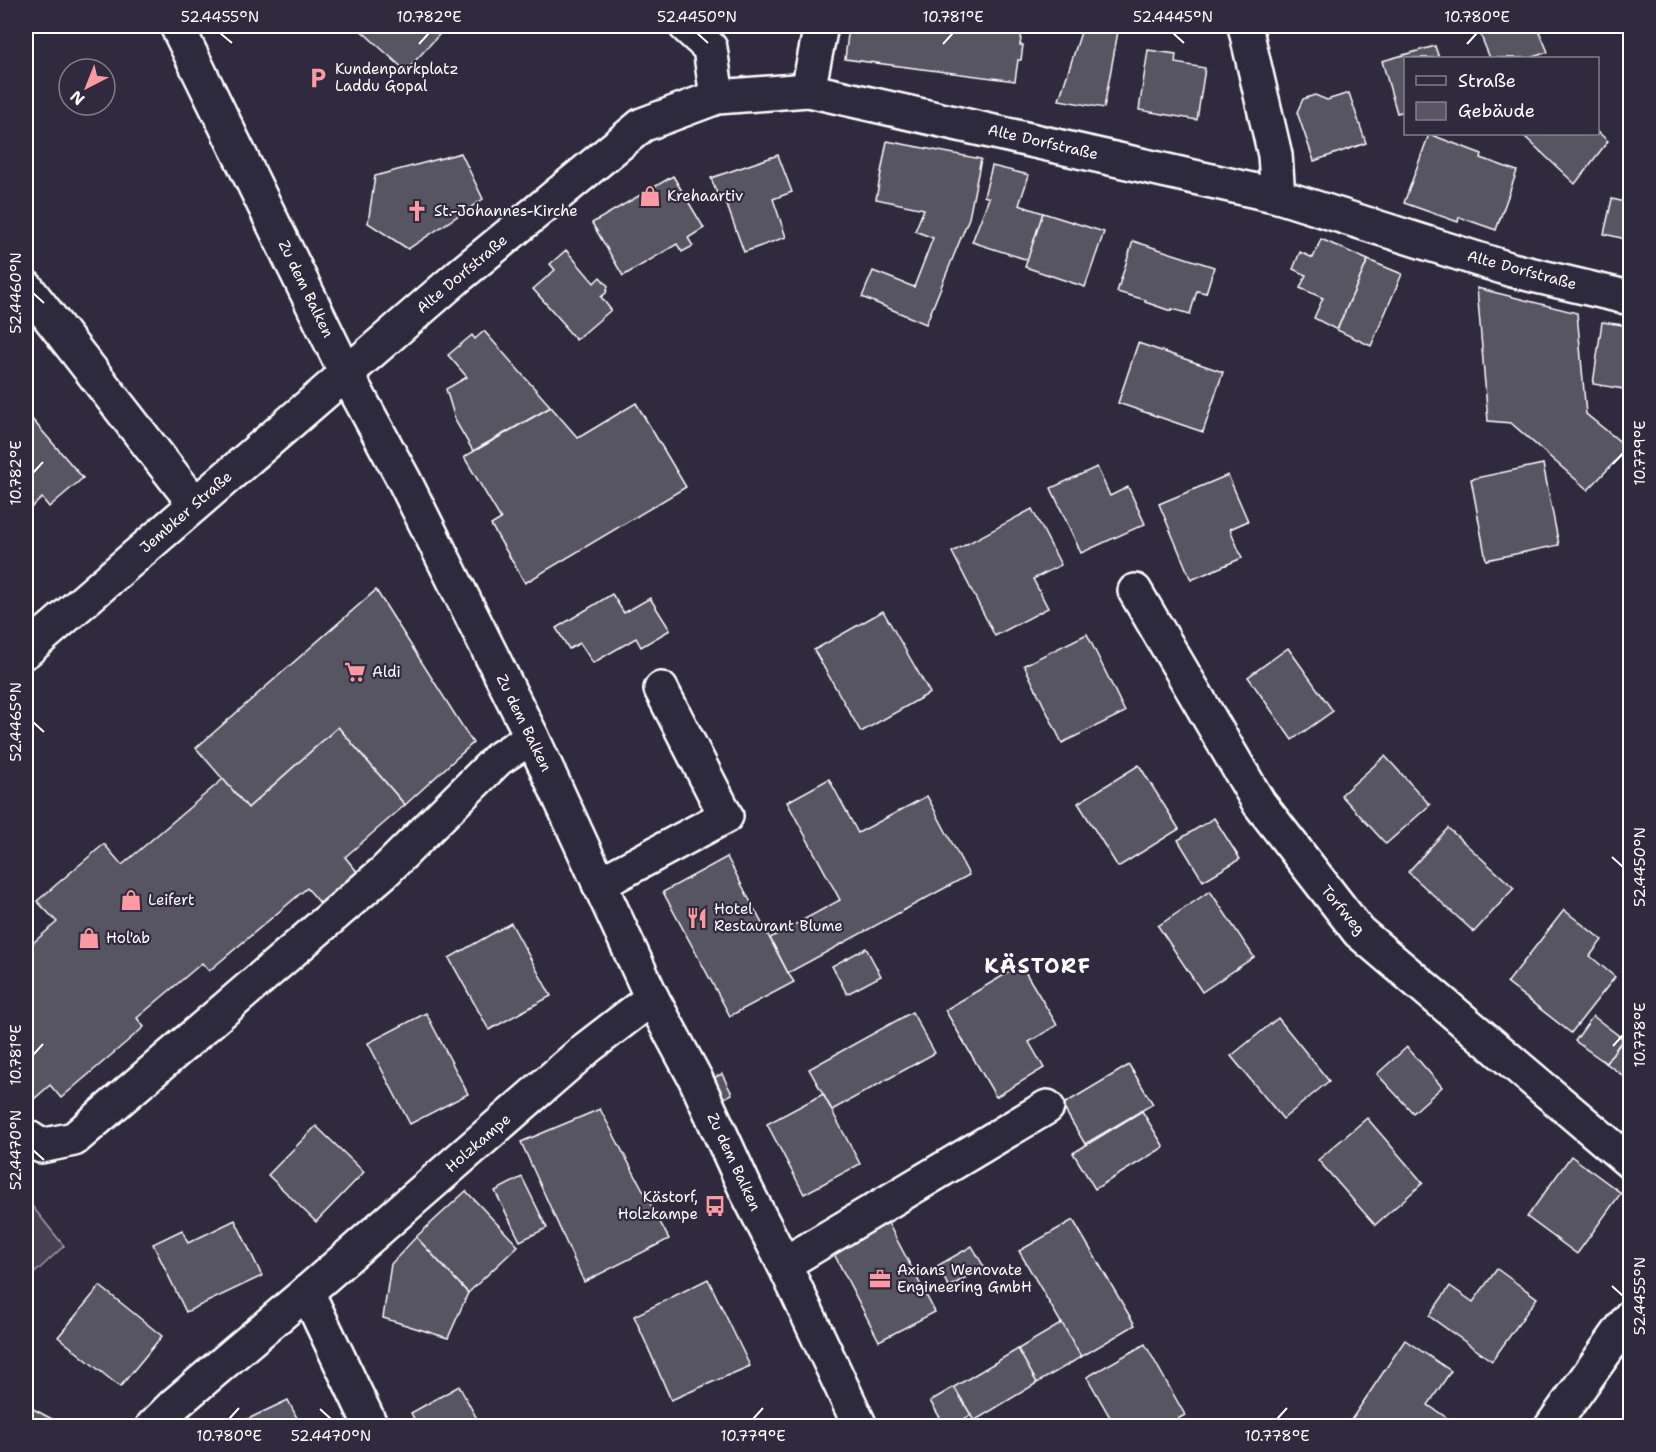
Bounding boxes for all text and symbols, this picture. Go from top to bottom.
text: 52.4455°N [181,7,259,27]
text: 10.782°E [396,7,462,27]
text: 52.4450°N [657,7,737,27]
text: 10.781°E [922,7,984,27]
text: 52.4445°N [1133,7,1213,27]
text: 10.780°E [1444,7,1510,27]
north arrow [57,57,117,117]
legend [1404,57,1599,135]
place label: Kundenparkplatz Laddu Gopal [335,59,459,96]
parking icon: Kundenparkplatz Laddu Gopal [306,66,330,90]
text: Straße [1458,69,1516,93]
text: N [66,86,89,110]
text: Gebäude [1458,99,1535,123]
street label: Alte Dorfstraße [986,120,1100,164]
shop icon: Krehaartiv [638,184,662,208]
place label: Krehaartiv [667,186,743,206]
church icon: St.-Johannes-Kirche [405,199,429,223]
place label: St.-Johannes-Kirche [434,201,578,221]
street label: Alte Dorfstraße [412,230,512,318]
street label: Zu dem Balken [274,237,338,341]
street label: Alte Dorfstraße [1465,246,1579,294]
text: 52.4460°N [6,252,26,334]
text: 10.779°E [1630,420,1650,486]
text: 10.782°E [6,440,26,506]
street label: Jembker Straße [136,466,236,558]
supermarket icon: Aldi [343,660,367,684]
place label: Aldi [372,662,401,682]
street label: Zu dem Balken [492,671,556,775]
text: 52.4465°N [6,682,26,762]
text: 52.4450°N [1630,827,1650,907]
street label: Torfweg [1316,881,1370,939]
shop icon: Leifert [119,888,143,912]
place label: Leifert [148,890,195,910]
place label: Hotel Restaurant Blume [714,899,843,936]
restaurant icon: Hotel Restaurant Blume [685,906,709,930]
shop icon: Hol'ab [77,926,101,950]
place label: Hol'ab [106,928,150,948]
district label: KÄSTORF [984,952,1092,980]
text: 10.778°E [1630,1002,1650,1068]
text: 10.781°E [6,1024,26,1086]
street label: Holzkampe [441,1109,515,1177]
text: 52.4470°N [6,1110,26,1190]
street label: Zu dem Balken [703,1110,765,1214]
place label: Kästorf, Holzkampe [618,1187,698,1224]
bus stop icon: Kästorf, Holzkampe [703,1194,727,1218]
text: 52.4455°N [1630,1257,1650,1335]
place label: Axians Wenovate Engineering GmbH [897,1260,1032,1297]
office icon: Axians Wenovate Engineering GmbH [868,1267,892,1291]
text: 10.780°E [196,1426,262,1446]
text: 52.4470°N [291,1426,371,1446]
text: 10.779°E [720,1426,786,1446]
text: 10.778°E [1244,1426,1310,1446]

